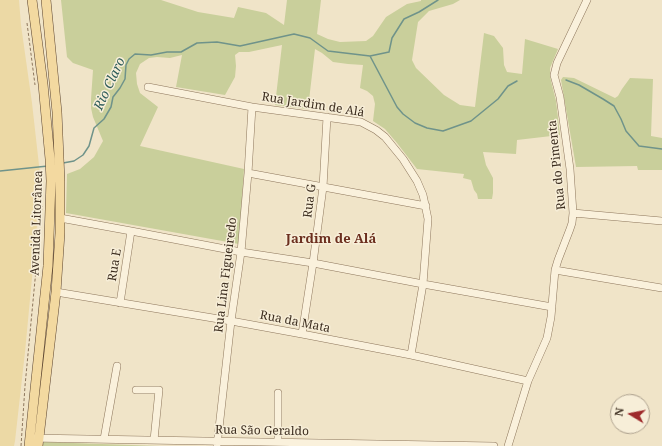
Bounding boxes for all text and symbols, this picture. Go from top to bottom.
water label: Rio Claro [91,55,129,113]
street label: Rua Jardim de Alá [261,90,365,120]
street label: Rua do Pimenta [545,119,569,211]
street label: Avenida Litorânea [28,170,46,276]
street label: Rua G [301,183,319,219]
street label: Rua Lina Figueiredo [212,217,240,333]
district label: Jardim de Alá [286,231,376,247]
street label: Rua E [105,248,125,282]
street label: Rua da Mata [258,308,332,336]
north arrow [610,394,650,434]
text: N [611,406,627,418]
street label: Rua São Geraldo [215,423,309,439]

